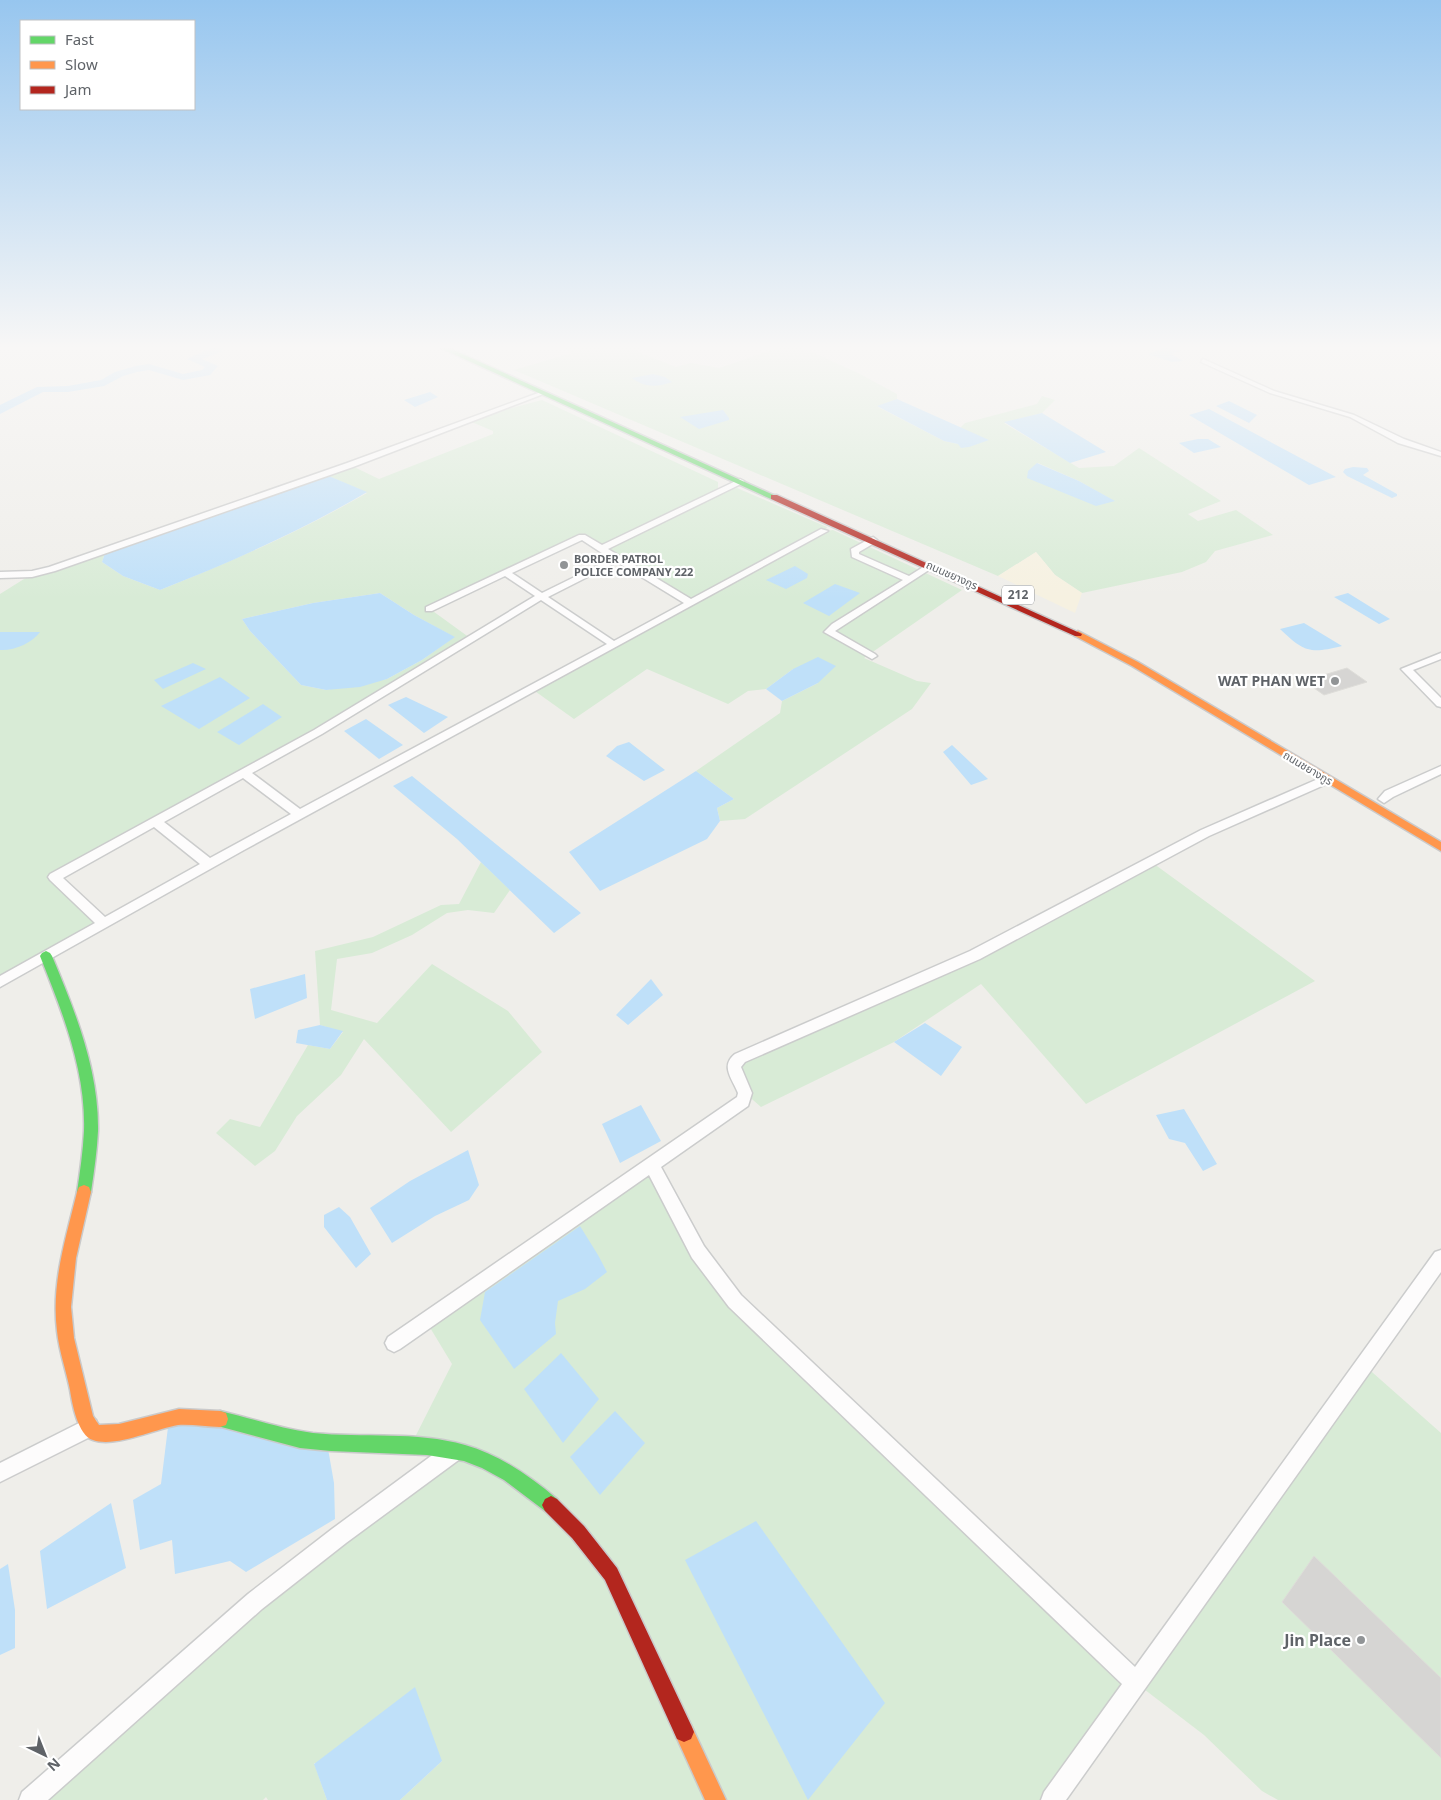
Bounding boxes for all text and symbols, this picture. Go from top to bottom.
legend [20,20,195,110]
text: Fast [65,29,94,49]
text: Slow [65,54,98,74]
text: Jam [63,79,92,99]
place label: BORDER PATROL POLICE COMPANY 222 [574,551,693,579]
street label: ถนนชยางกูร [924,556,980,593]
marker: BORDER PATROL POLICE COMPANY 222 [558,559,570,571]
road number: 212 [1002,586,1034,604]
place label: WAT PHAN WET [1218,671,1325,690]
marker: WAT PHAN WET [1329,675,1341,687]
street label: ถนนชยางกูร [1281,747,1336,788]
place label: Jin Place [1282,1629,1351,1651]
marker: Jin Place [1355,1634,1367,1646]
north arrow [20,1730,70,1780]
text: N [44,1754,65,1776]

